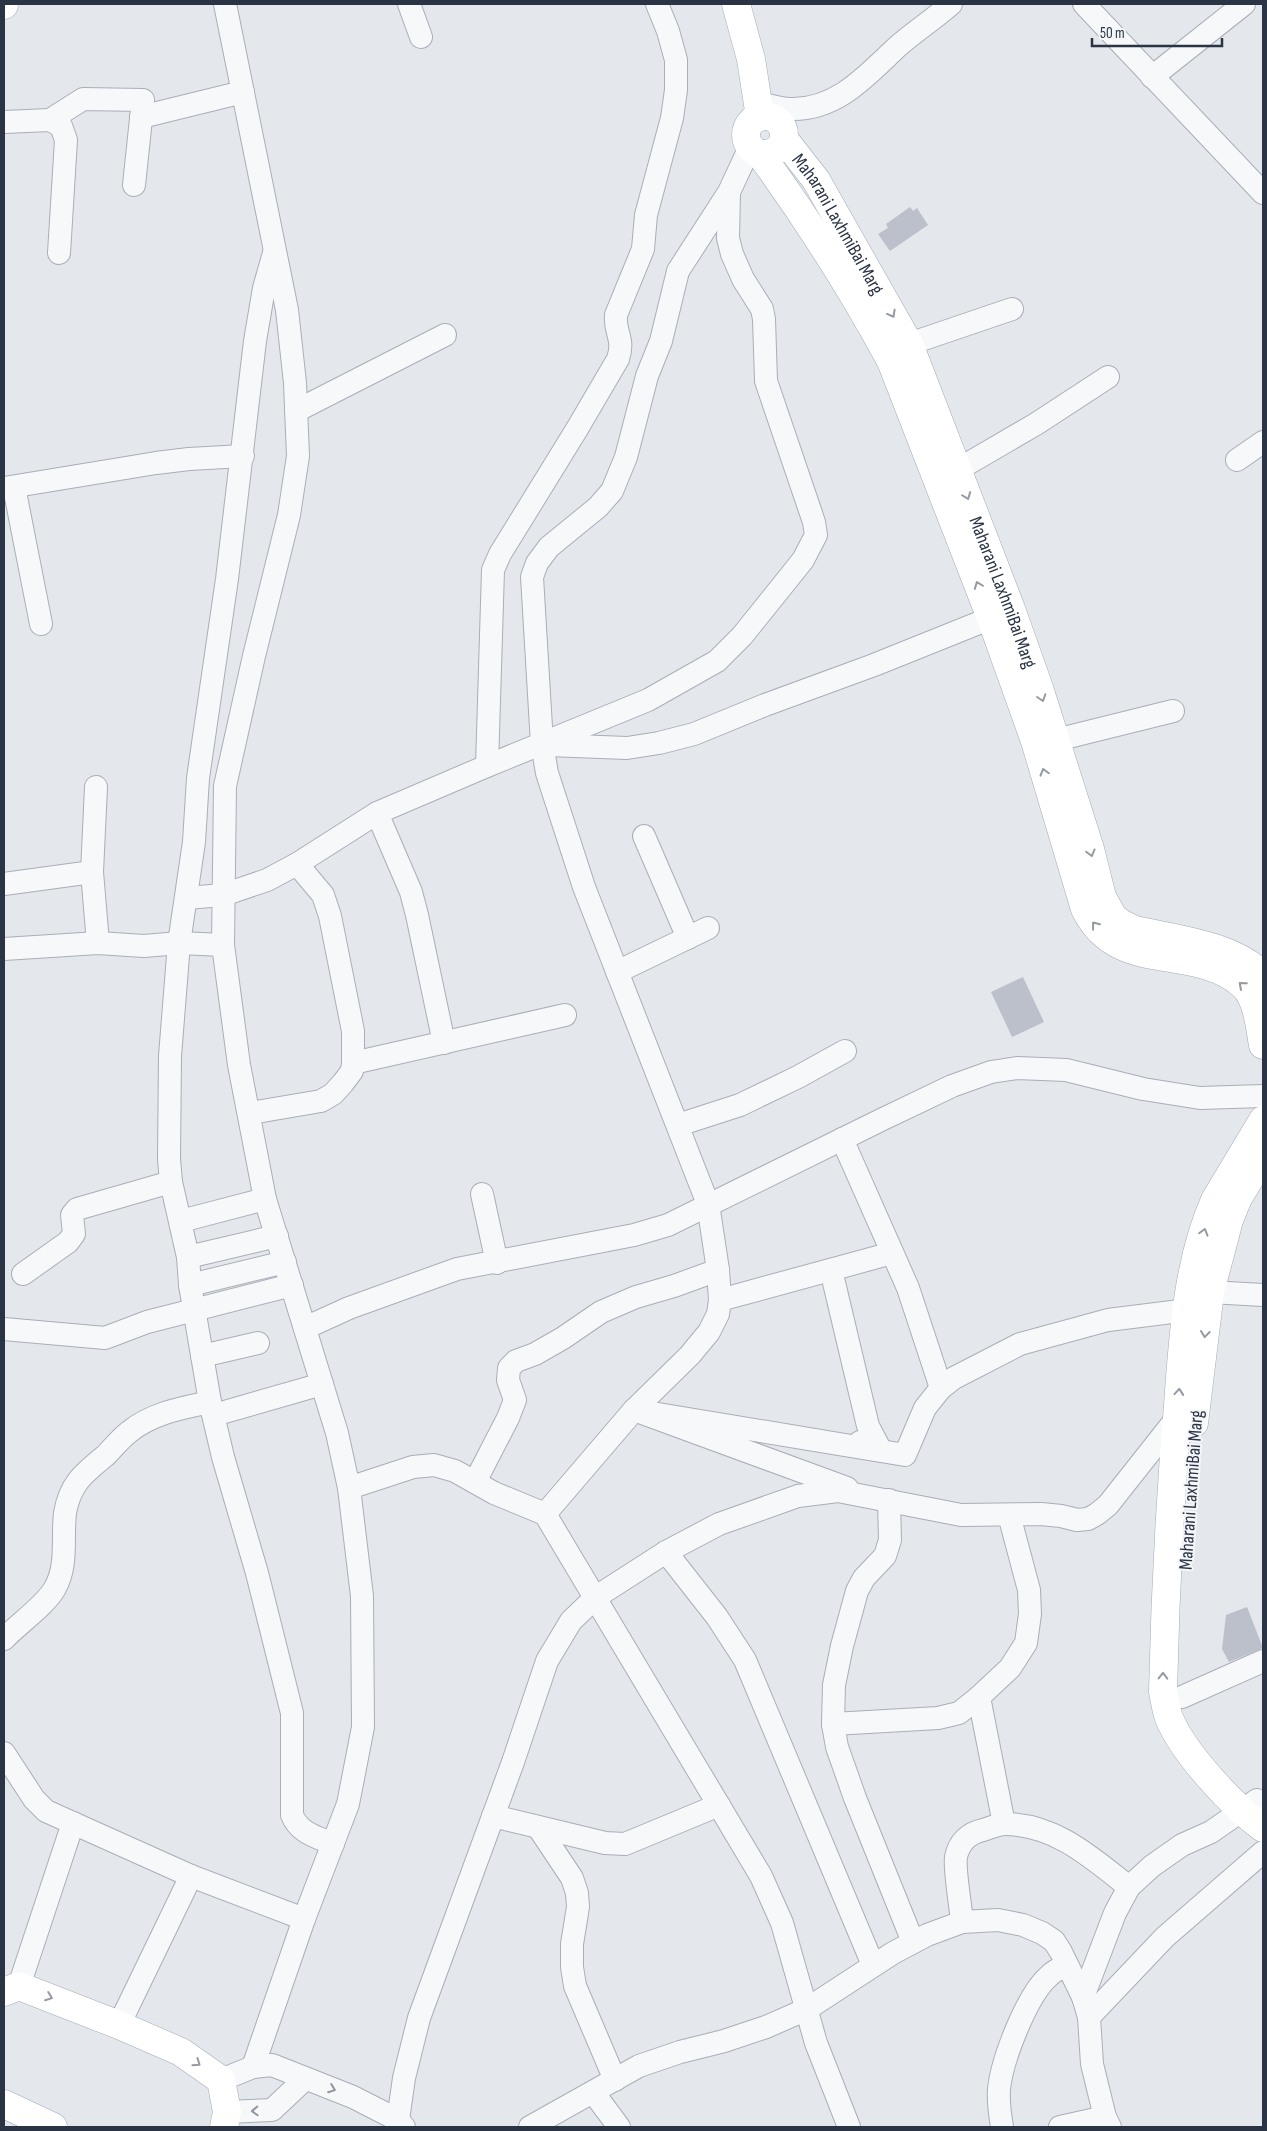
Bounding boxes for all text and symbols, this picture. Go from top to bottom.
scale bar [1092,15,1222,47]
text: 50 m [1100,24,1125,43]
street label: Maharani LaxhmiBai Marg [787,149,889,299]
one-way arrow [886,308,896,317]
one-way arrow [961,491,971,500]
street label: Maharani LaxhmiBai Marg [963,513,1041,672]
one-way arrow [974,581,985,590]
one-way arrow [1036,693,1046,701]
one-way arrow [1040,768,1050,776]
one-way arrow [1085,848,1095,856]
one-way arrow [1092,922,1100,931]
one-way arrow [1238,981,1247,990]
one-way arrow [1198,1228,1208,1236]
one-way arrow [1200,1331,1211,1339]
one-way arrow [1173,1387,1184,1395]
street label: Maharani LaxhmiBai Marg [1174,1409,1209,1571]
one-way arrow [1158,1672,1168,1680]
one-way arrow [44,1991,53,2002]
one-way arrow [191,2057,201,2066]
one-way arrow [327,2083,336,2093]
one-way arrow [250,2105,258,2116]

